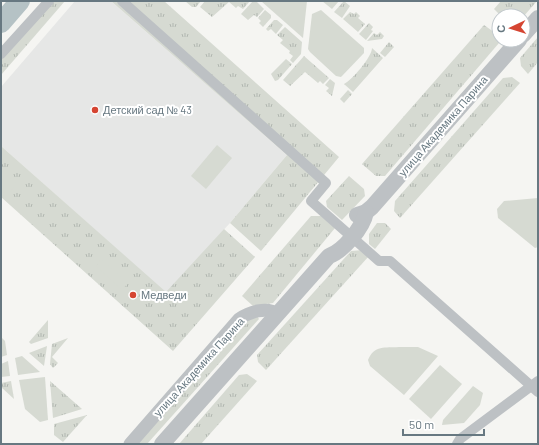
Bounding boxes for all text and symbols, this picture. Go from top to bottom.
north arrow [491,8,531,48]
text: С [494,24,507,33]
street label: улица Академика Парина [395,72,490,179]
place label: Детский сад № 43 [103,103,192,116]
marker: Детский сад № 43 [90,105,100,115]
place label: Медведи [141,288,187,301]
marker: Медведи [128,290,138,300]
street label: улица Академика Парина [151,314,247,419]
scale bar [403,411,484,437]
text: 50 m [409,417,434,431]

